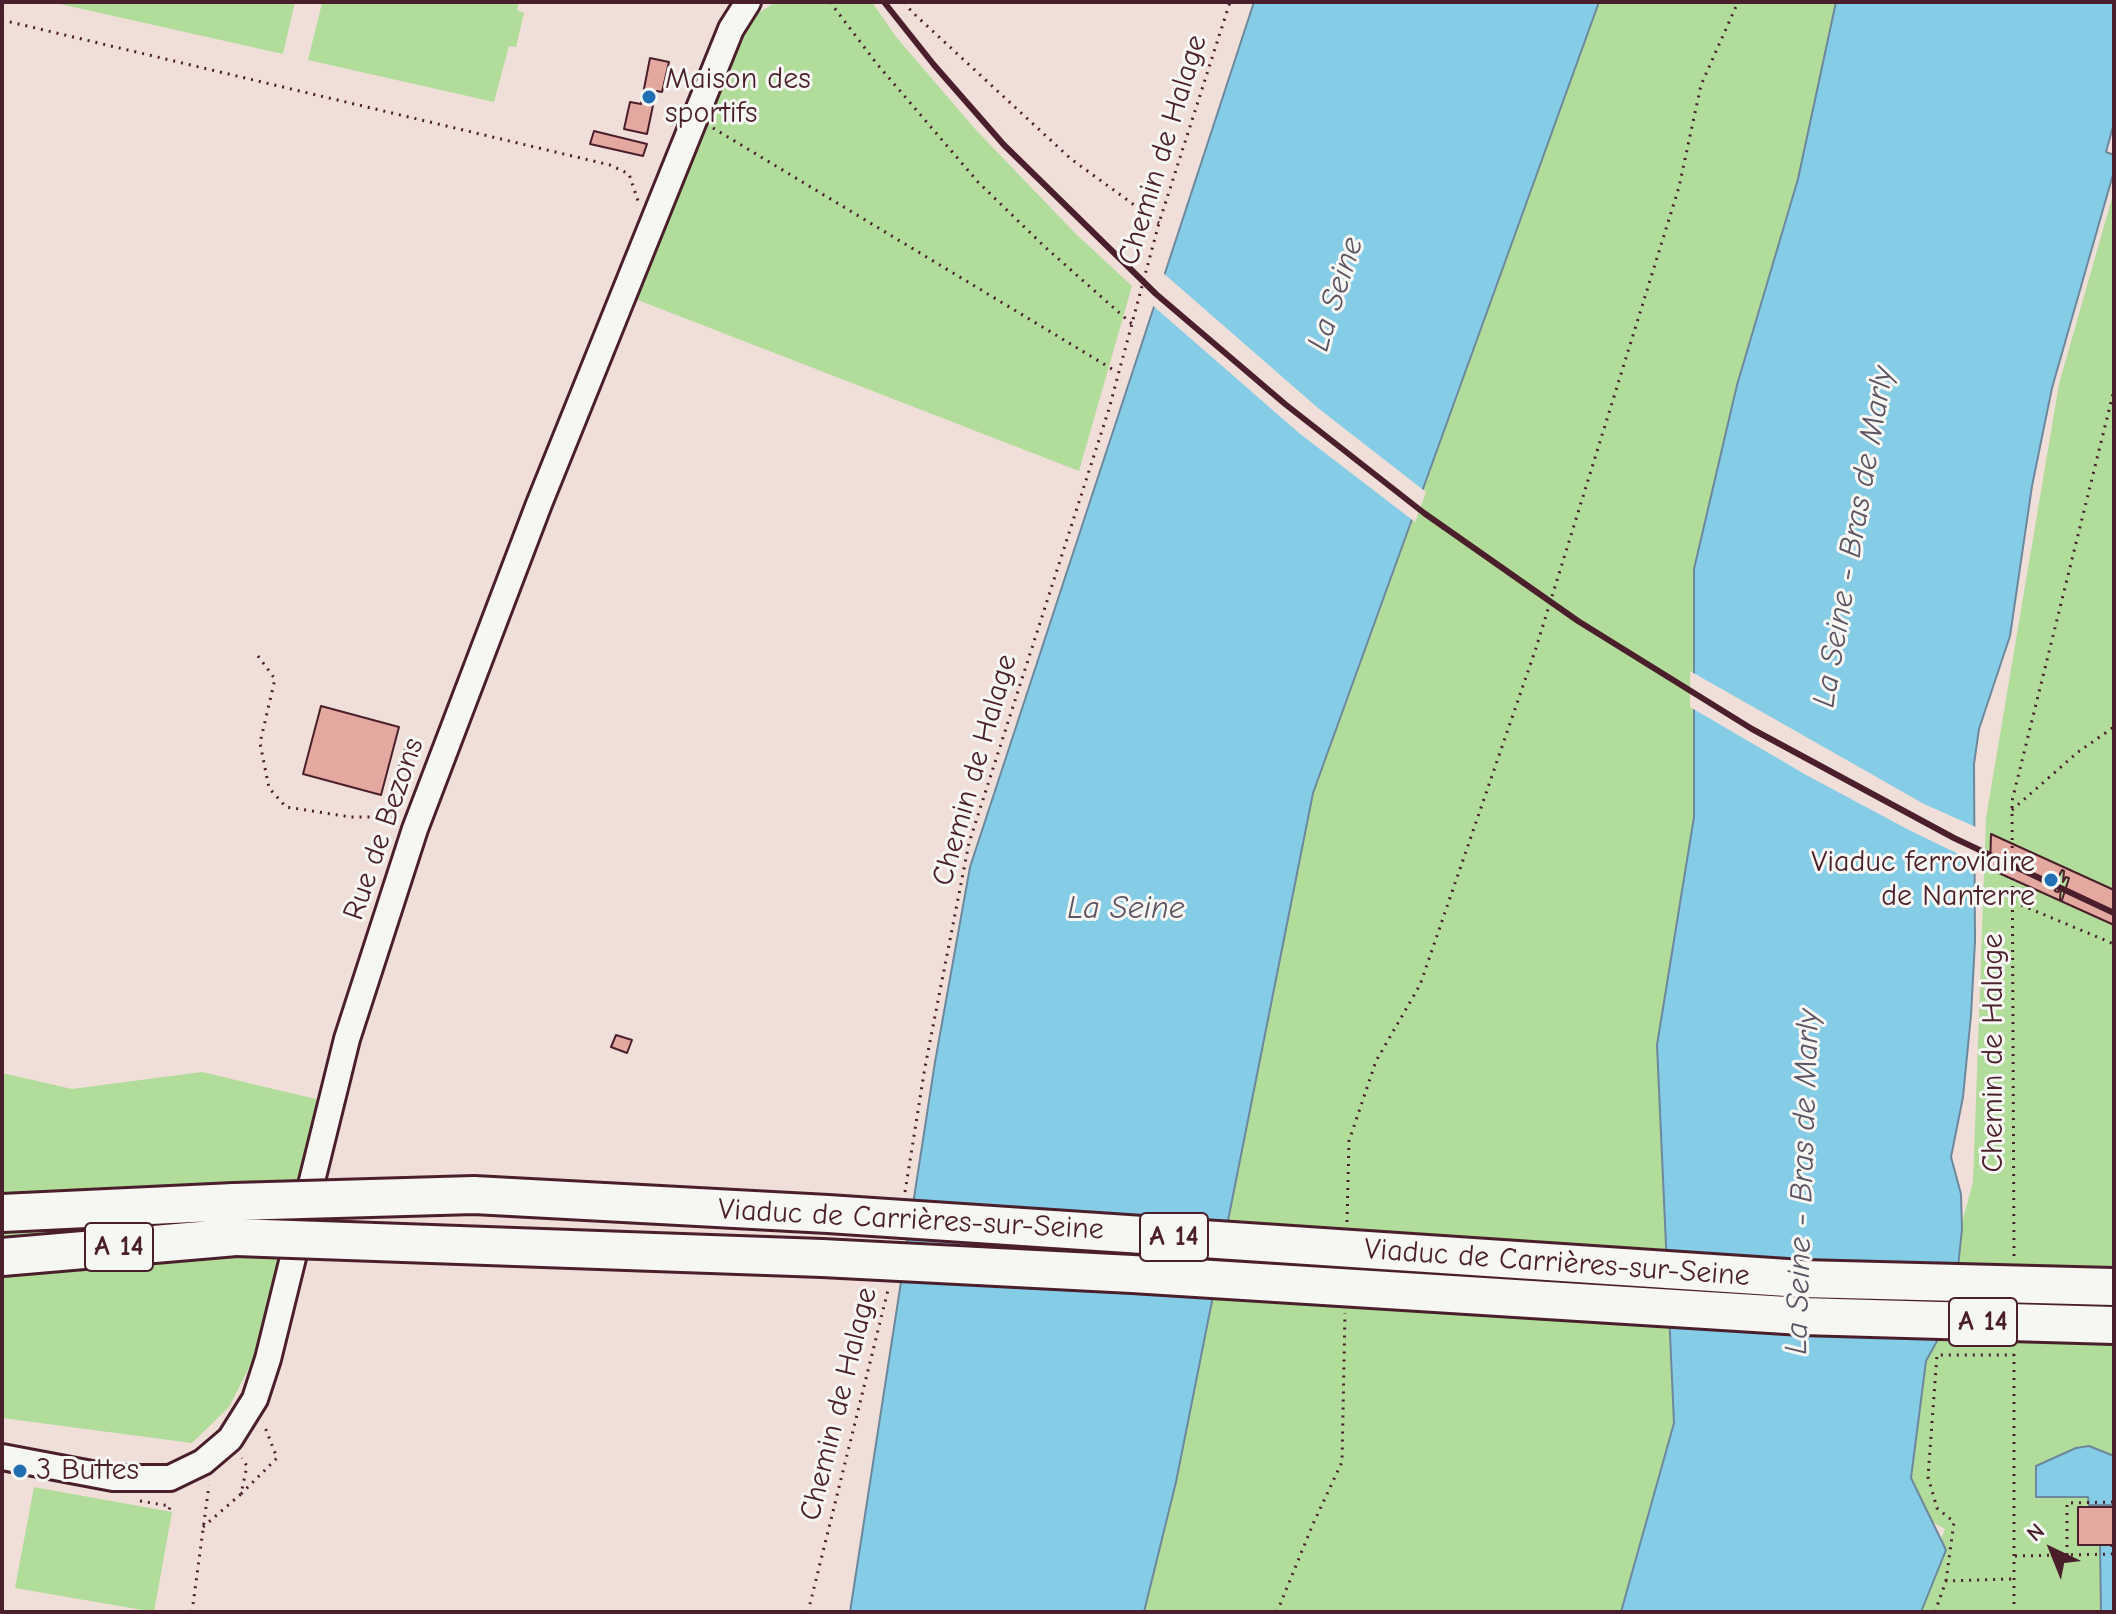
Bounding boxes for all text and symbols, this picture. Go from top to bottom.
street label: Chemin de Halage [1111,31,1215,269]
place label: Maison des sportifs [665,62,811,132]
marker: Maison des sportifs [640,88,658,106]
water label: La Seine [1300,232,1372,356]
water label: La Seine - Bras de Marly [1805,364,1903,710]
street label: Chemin de Halage [925,650,1025,890]
street label: Rue de Bezons [336,733,432,925]
place label: Viaduc ferroviaire de Nanterre [1811,845,2035,916]
marker: Viaduc ferroviaire de Nanterre [2042,871,2060,889]
water label: La Seine [1067,890,1185,928]
street label: Chemin de Halage [1976,934,2012,1172]
water label: La Seine - Bras de Marly [1778,1009,1828,1355]
street label: Viaduc de Carrières-sur-Seine [717,1192,1105,1248]
road number: A 14 [1140,1213,1208,1261]
road number: A 14 [85,1223,153,1271]
street label: Viaduc de Carrières-sur-Seine [1363,1232,1751,1294]
street label: Chemin de Halage [793,1284,885,1524]
road number: A 14 [1949,1298,2017,1346]
place label: 3 Buttes [36,1453,139,1489]
marker: 3 Buttes [11,1462,29,1480]
north arrow [2012,1510,2092,1590]
text: N [2022,1518,2050,1547]

